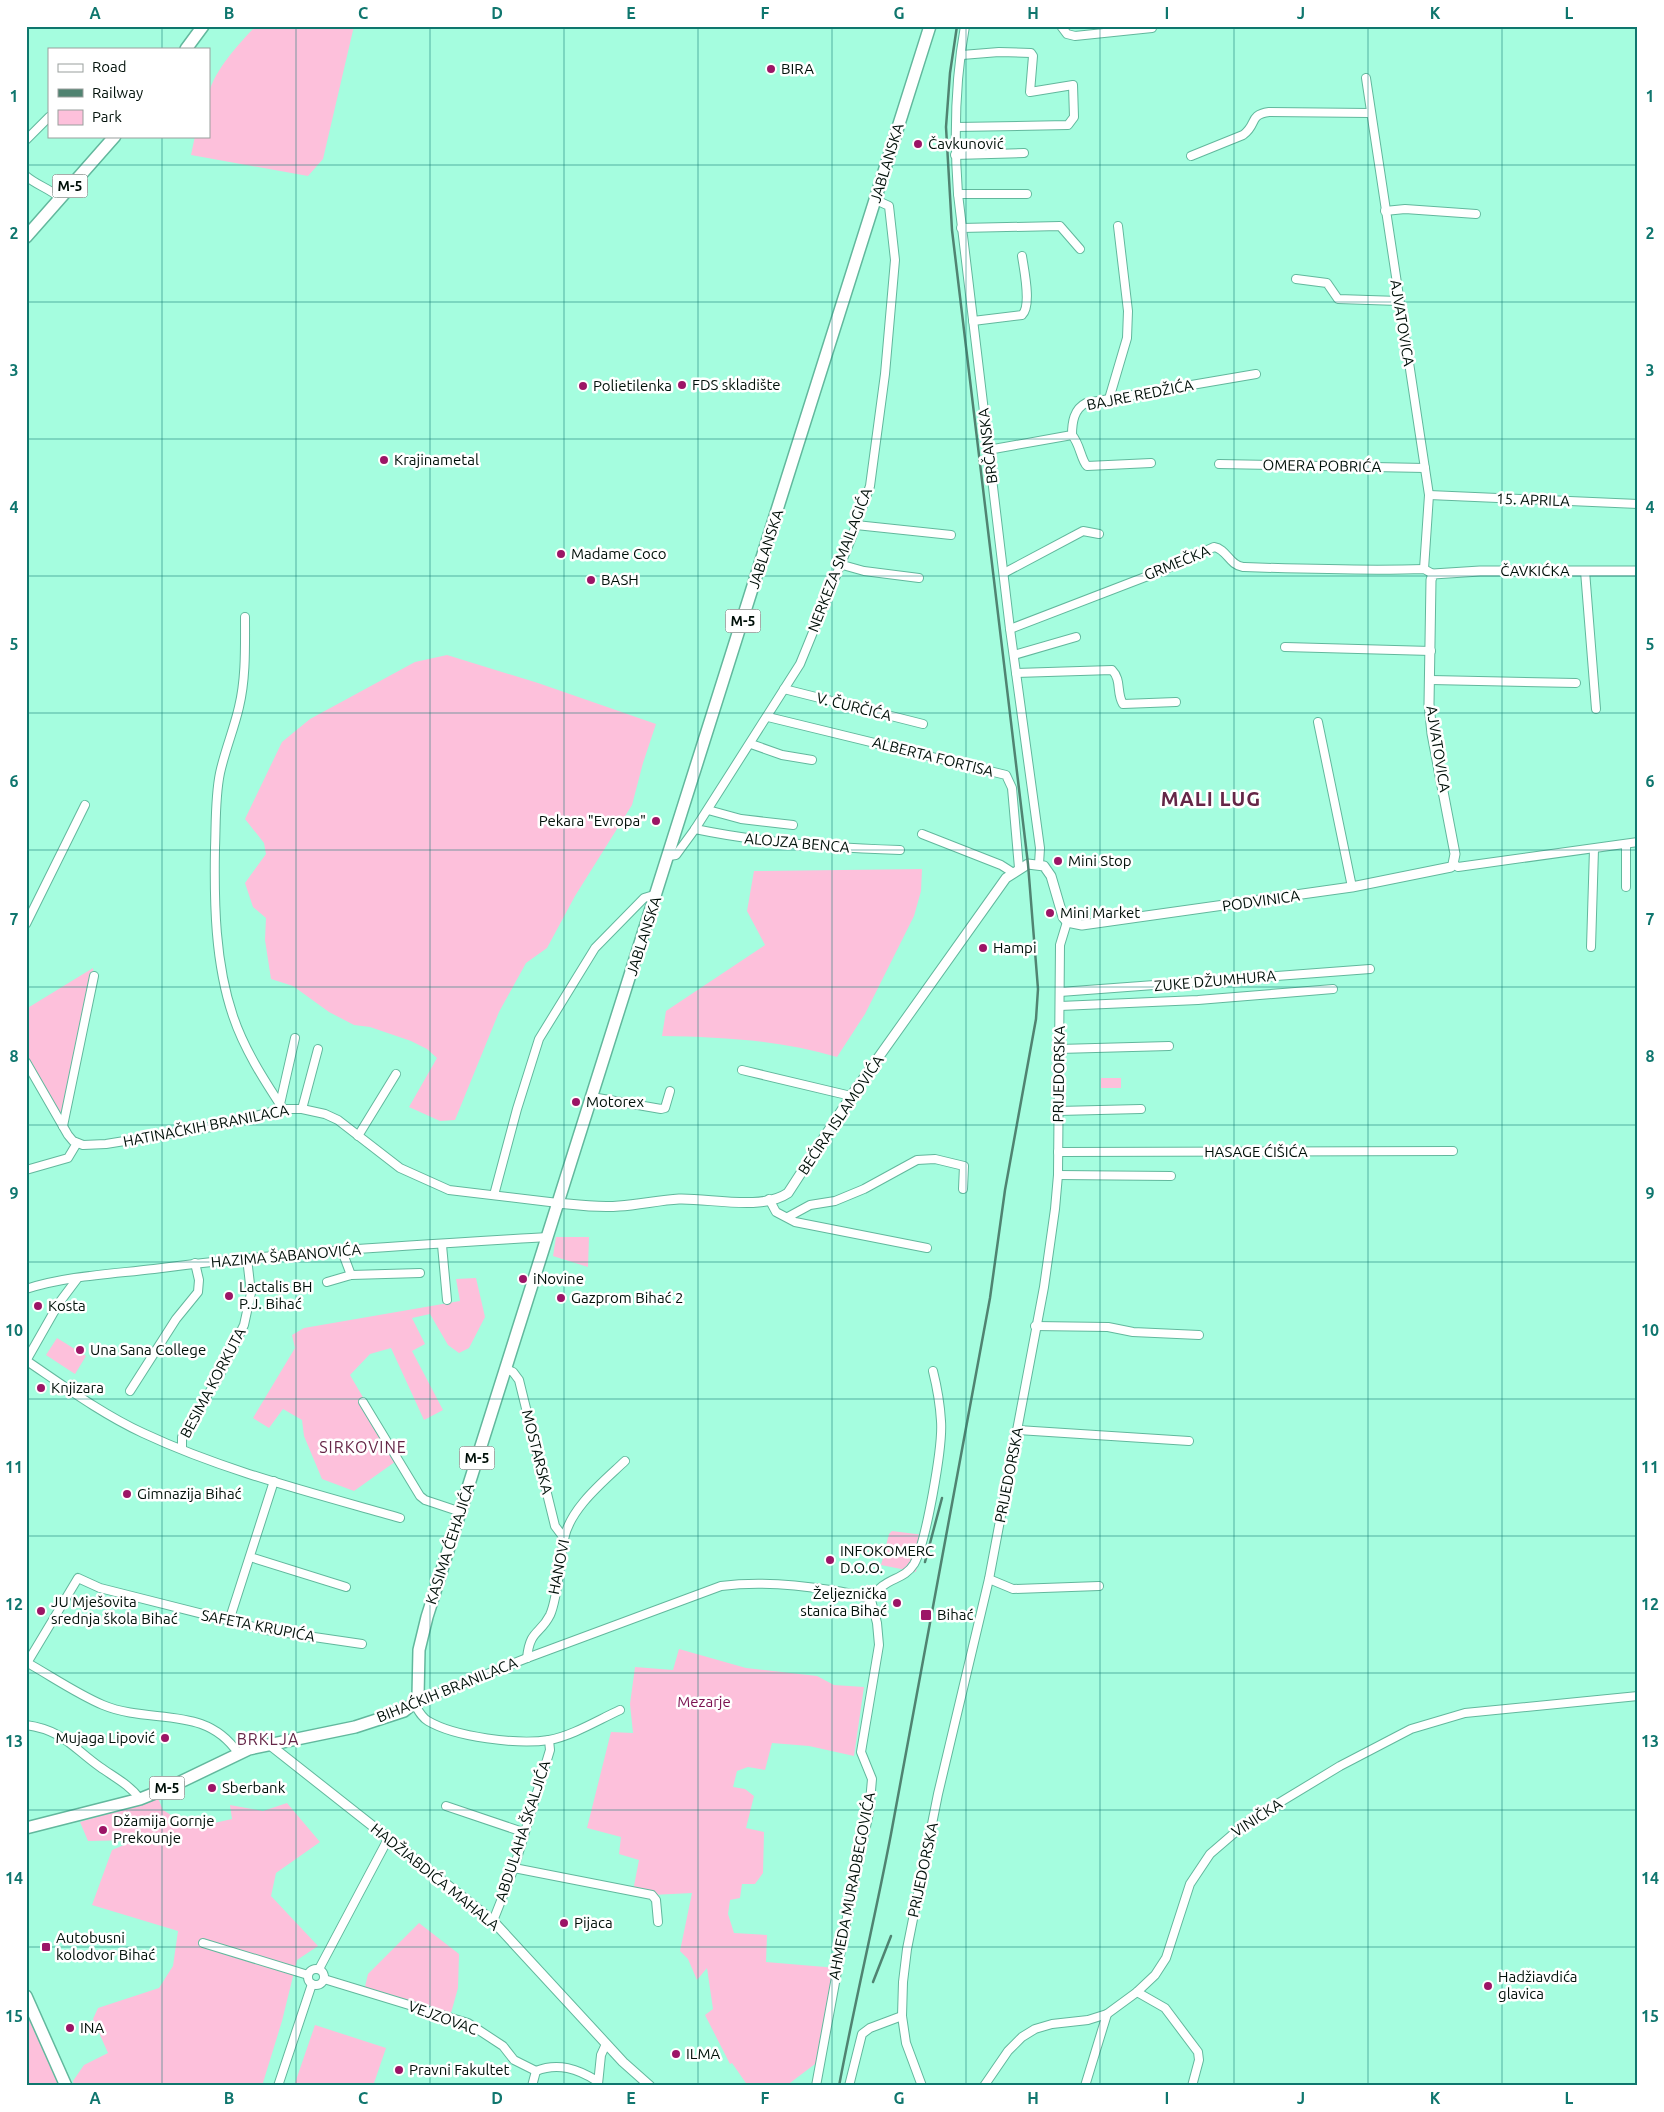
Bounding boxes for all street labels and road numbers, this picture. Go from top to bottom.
street label: JABLANSKA [866,121,907,205]
road number: M-5 [52,175,88,198]
street label: AJVATOVICA [1387,278,1418,368]
street label: BAJRE REDŽIĆA [1085,376,1195,413]
street label: BRČANSKA [974,407,1001,485]
street label: OMERA POBRIĆA [1263,456,1382,475]
street label: NERKEZA SMAILAGIĆA [804,485,875,634]
street label: 15. APRILA [1496,490,1570,509]
street label: JABLANSKA [745,507,786,591]
street label: GRMEČKA [1142,542,1212,583]
street label: ČAVKIĆKA [1500,562,1570,579]
road number: M-5 [726,610,760,632]
street label: V. ČURČIĆA [815,689,894,724]
street label: AJVATOVICA [1423,704,1454,794]
street label: ALBERTA FORTISA [871,733,996,780]
street label: ALOJZA BENCA [744,829,851,856]
street label: PODVINICA [1221,887,1301,914]
street label: JABLANSKA [623,894,664,978]
street label: ZUKE DŽUMHURA [1153,967,1277,994]
street label: PRIJEDORSKA [1049,1025,1068,1123]
street label: BEĆIRA ISLAMOVIĆA [794,1052,887,1178]
street label: HATINAČKIH BRANILACA [122,1101,290,1150]
street label: HASAGE ĆIŠIĆA [1204,1143,1308,1160]
street label: HAZIMA ŠABANOVIĆA [210,1240,362,1271]
street label: BESIMA KORKUTA [176,1325,249,1441]
street label: MOSTARSKA [519,1408,556,1496]
street label: PRIJEDORSKA [991,1426,1026,1524]
road number: M-5 [460,1446,494,1470]
street label: KASIMA ĆEHAJIĆA [422,1481,477,1607]
street label: HANOVI [545,1538,572,1596]
street label: SAFETA KRUPIĆA [200,1606,317,1645]
street label: BIHAĆKIH BRANILACA [374,1653,520,1726]
street label: ABDULAHA ŠKALJIĆA [492,1758,553,1904]
road number: M-5 [150,1776,184,1800]
street label: AHMEDA MURADBEGOVIĆA [825,1791,878,1981]
street label: VINIČKA [1228,1795,1285,1840]
street label: HADŽIABDIĆA MAHALA [368,1820,503,1934]
street label: PRIJEDORSKA [904,1821,941,1919]
street label: VEJZOVAC [406,1997,480,2038]

